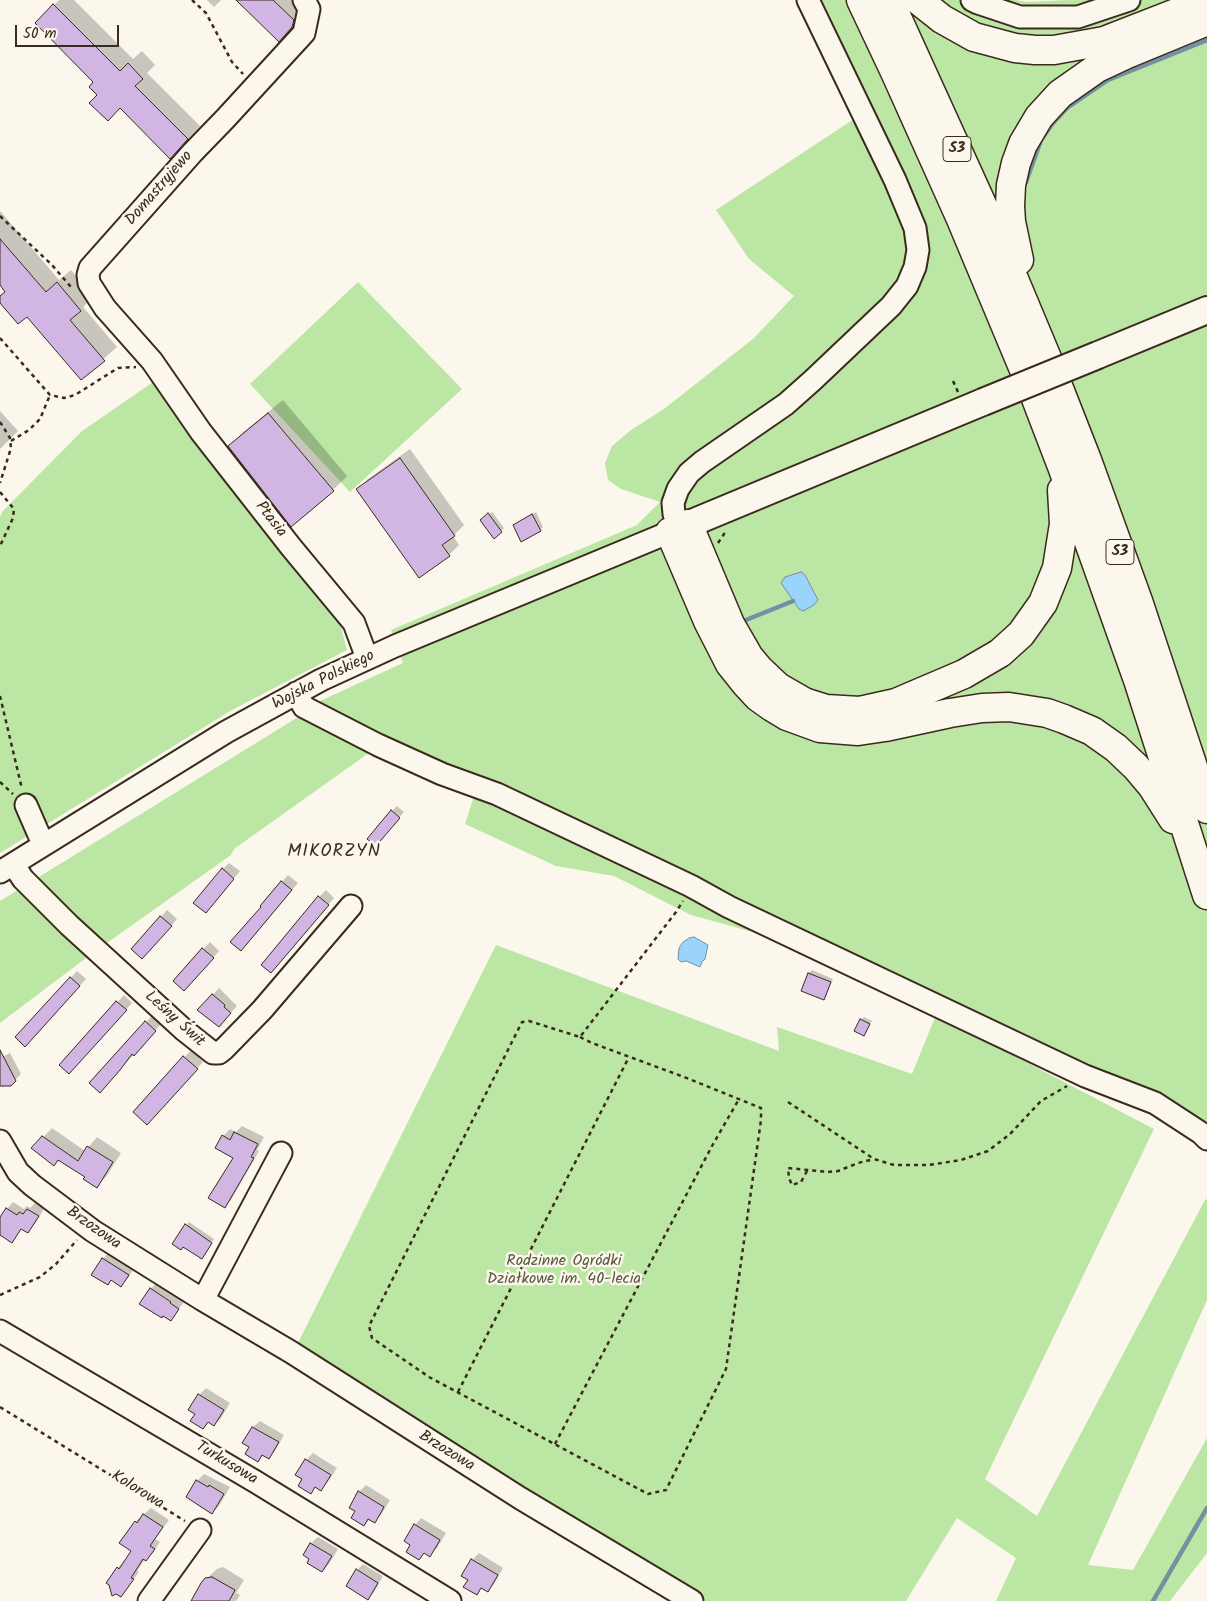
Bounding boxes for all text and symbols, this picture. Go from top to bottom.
scale bar [18,15,121,47]
text: 50 m [23,22,57,46]
road number: S3 [943,136,971,162]
street label: Domastryjewo [122,148,198,230]
street label: Ptasia [250,498,290,542]
road number: S3 [1106,540,1134,564]
street label: Wojska Polskiego [270,647,378,715]
district label: MIKORZYN [286,842,382,864]
street label: Leśny Świt [140,988,208,1052]
street label: Brzozowa [62,1203,124,1255]
park label: Rodzinne Ogródki Działkowe im. 40-lecia [487,1252,641,1290]
street label: Brzozowa [414,1427,478,1477]
street label: Turkusowa [191,1438,261,1490]
street label: Kolorowa [107,1467,167,1515]

